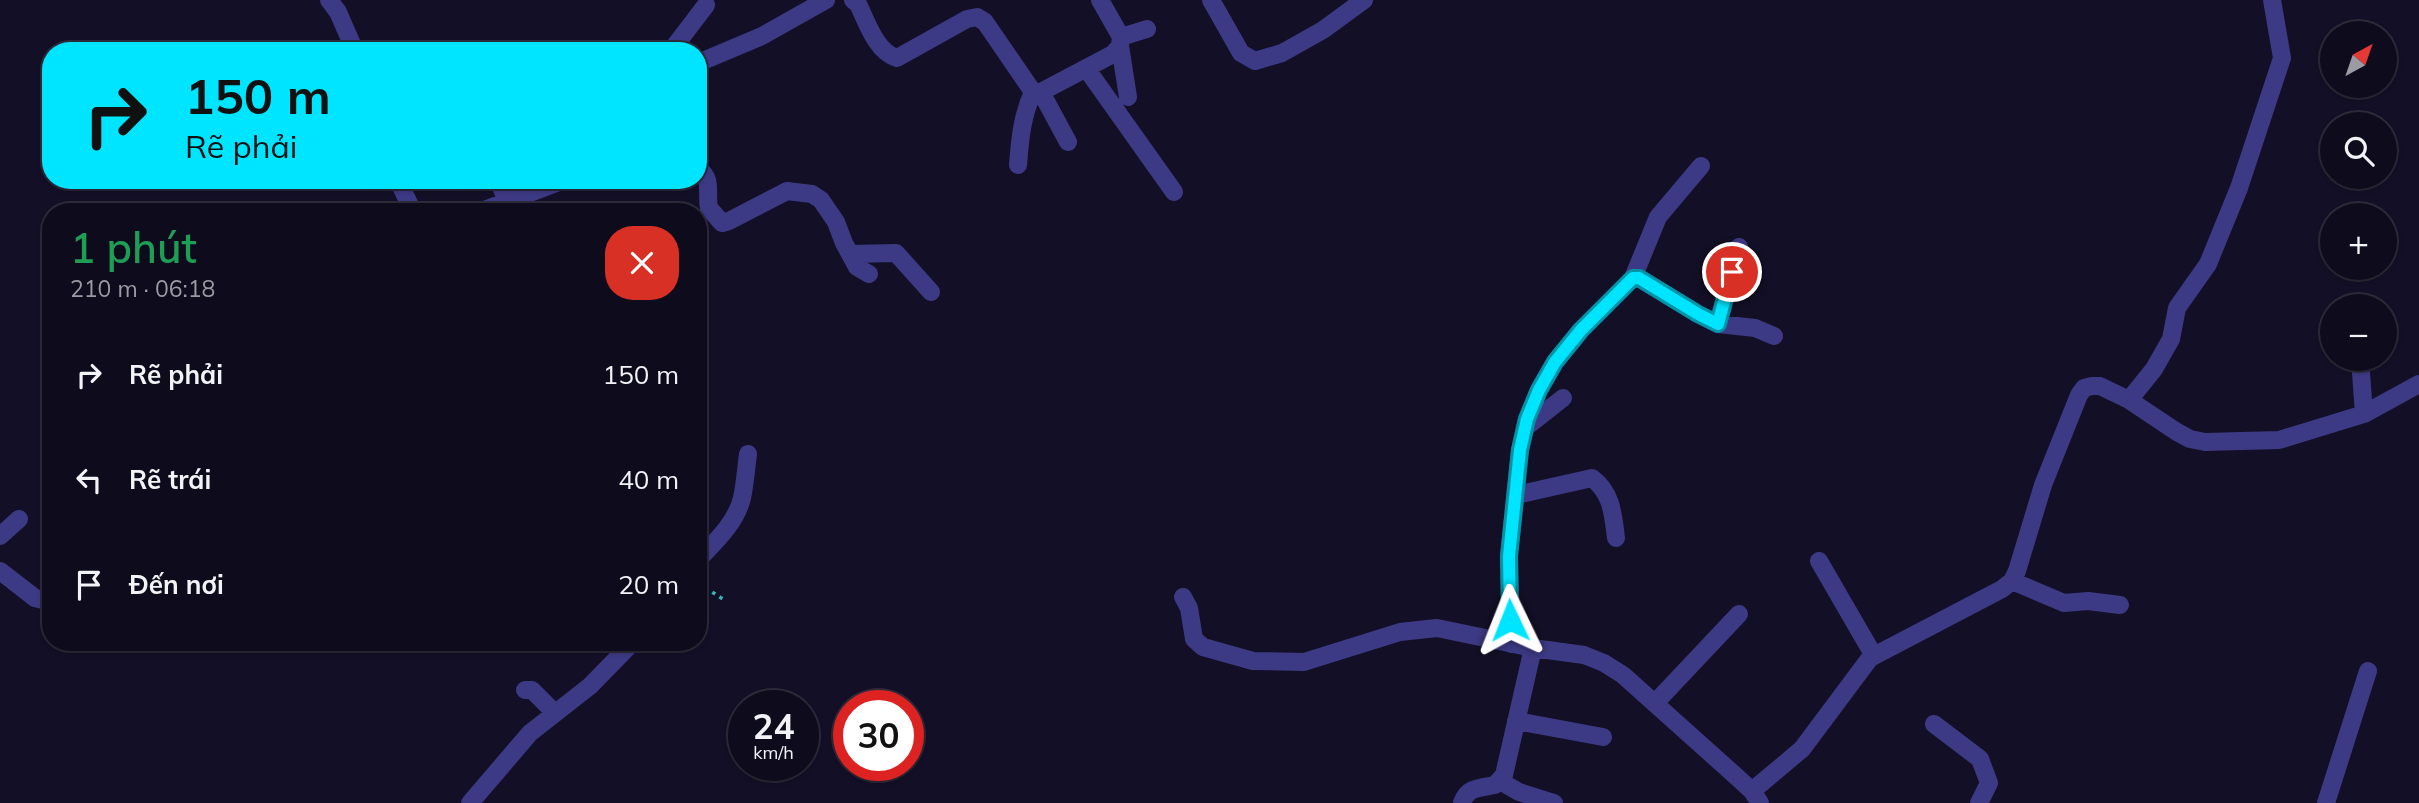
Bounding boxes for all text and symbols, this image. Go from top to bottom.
north arrow [2320,21,2398,98]
map controls [2320,21,2397,371]
text: 150 m [185,65,331,126]
icon: right [70,70,161,161]
button: search [2320,112,2397,189]
text: Rẽ phải [185,126,297,166]
button: + [2320,203,2397,280]
text: 1 phút [70,221,197,274]
button: close [605,226,679,300]
pin [1702,242,1762,302]
icon: arrive [1713,253,1751,291]
text: 210 m · 06:18 [70,274,215,303]
button: − [2320,294,2397,371]
icon: right [70,356,108,394]
text: Rẽ phải [129,358,223,391]
text: 150 m [603,358,679,391]
icon: left [70,461,108,499]
text: Rẽ trái [129,463,211,496]
text: 40 m [618,463,679,496]
icon: arrive [70,566,108,604]
text: Đến nơi [129,568,224,601]
text: 20 m [618,568,679,601]
position arrow [1473,583,1547,657]
speed limit sign: 30 [833,690,924,781]
text: 24 [752,704,795,748]
text: km/h [753,741,794,764]

